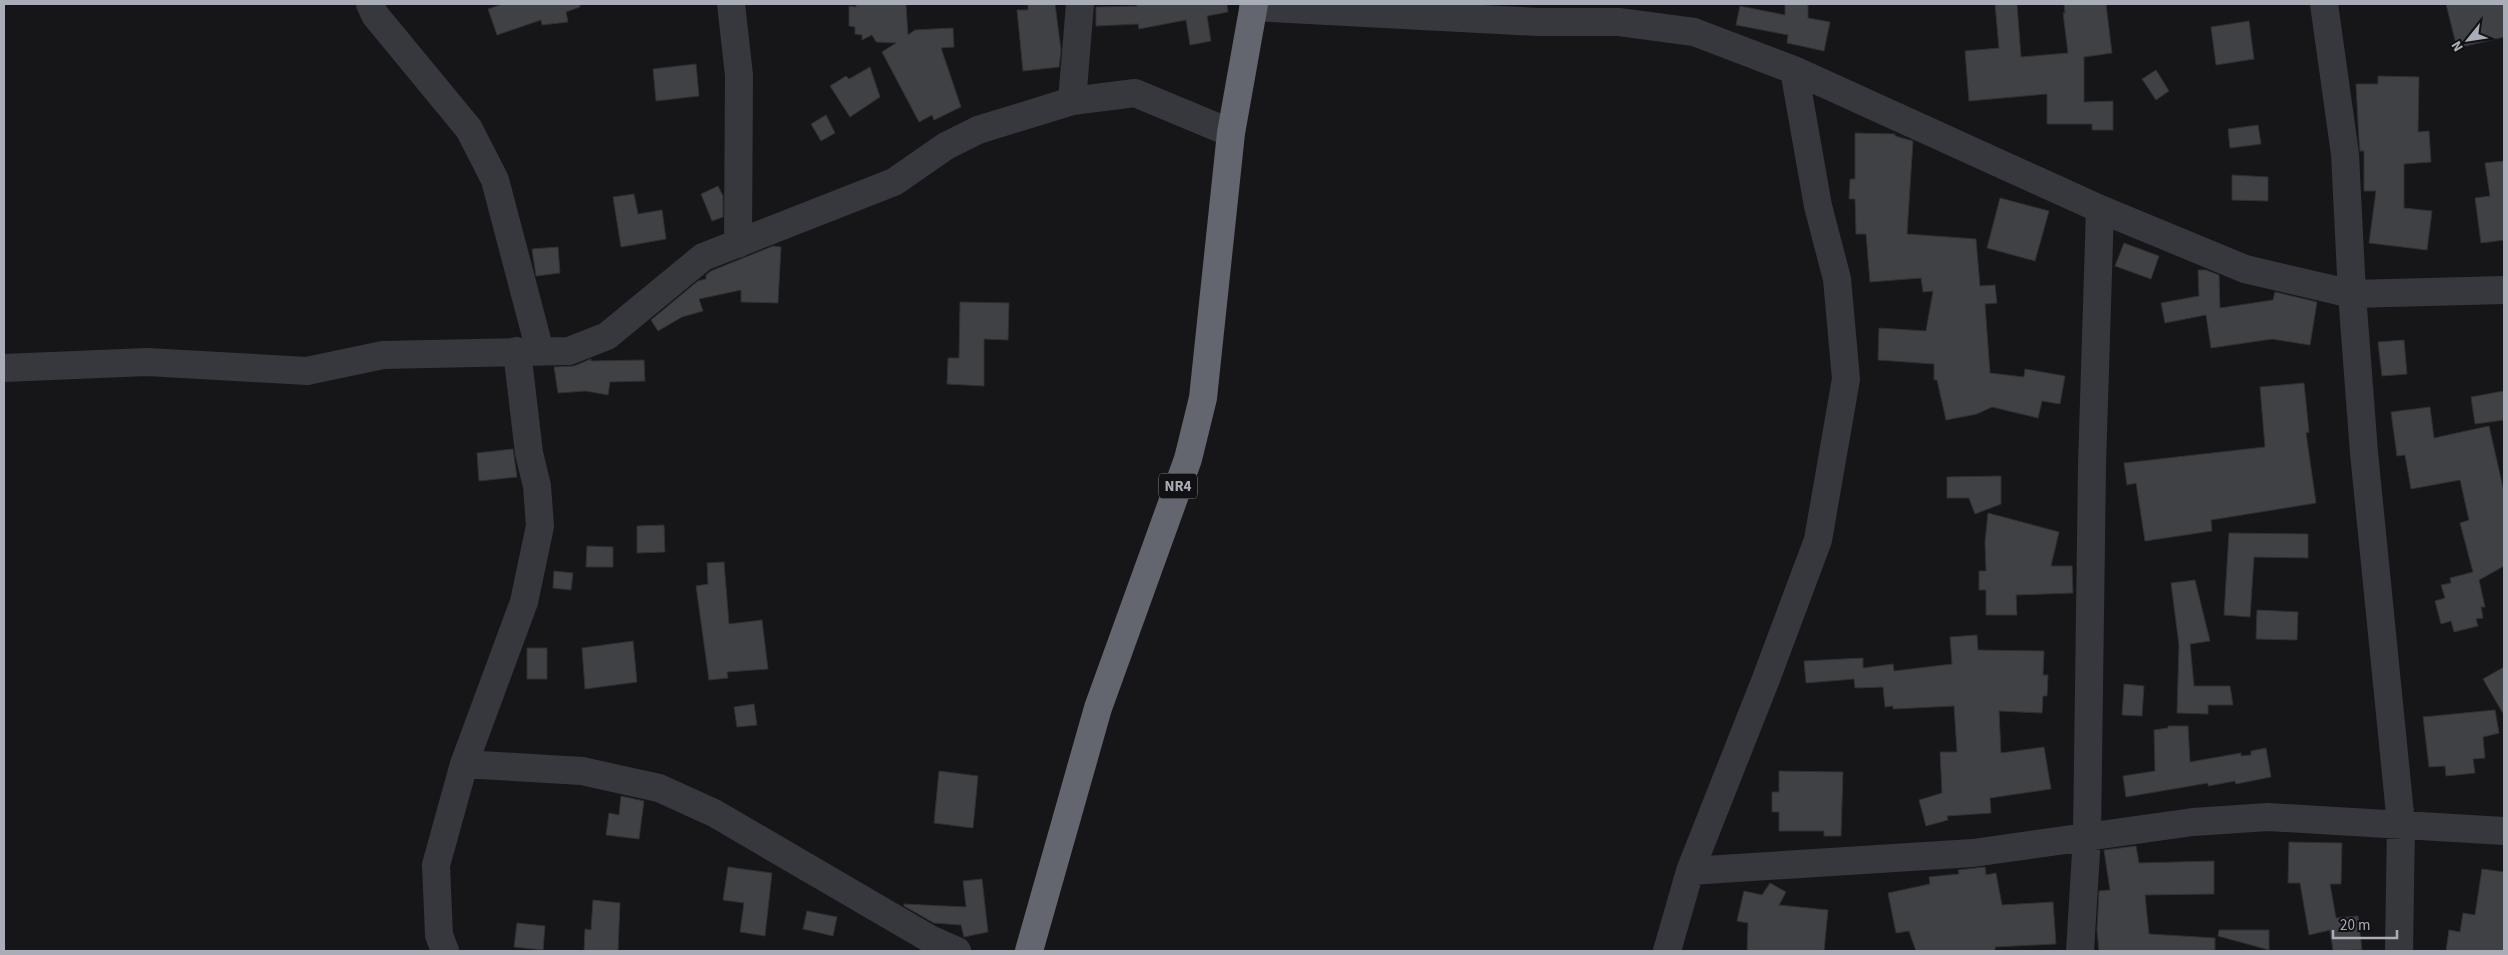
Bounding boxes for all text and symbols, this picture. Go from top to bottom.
north arrow [2443,15,2493,65]
text: N [2447,37,2469,55]
road number: NR4 [1159,474,1197,498]
scale bar [2333,908,2397,940]
text: 20 m [2340,915,2370,936]

